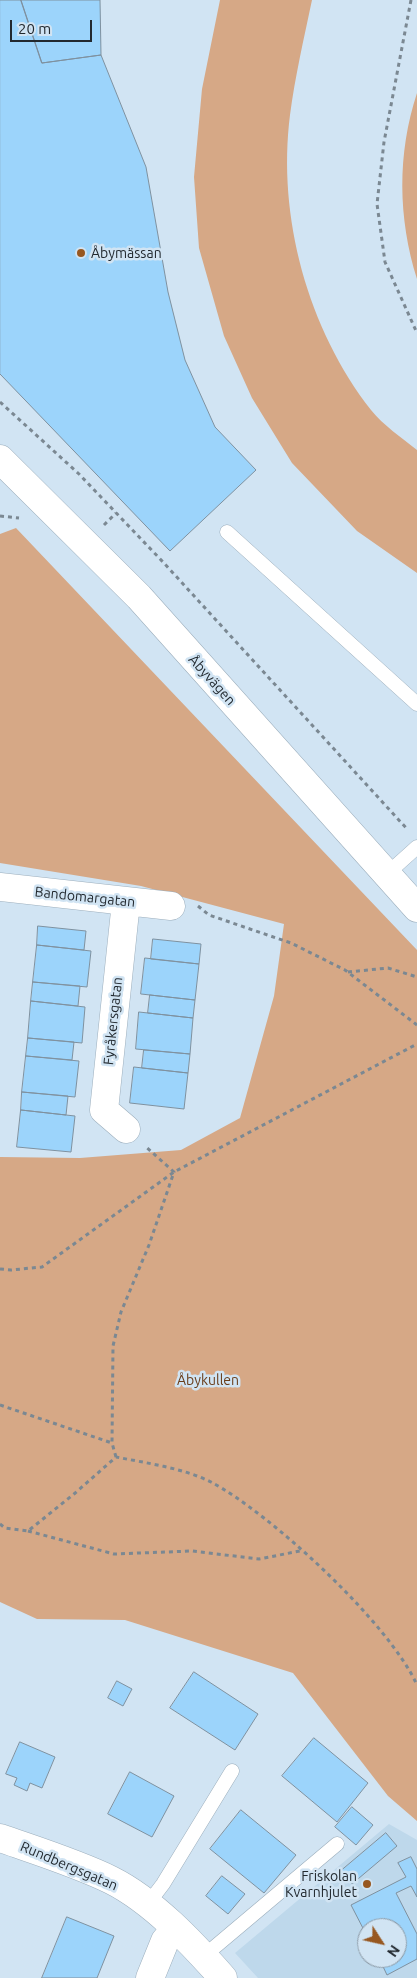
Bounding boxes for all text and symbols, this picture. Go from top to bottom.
scale bar [12,10,95,42]
text: 20 m [18,20,51,37]
place label: Åbymässan [91,245,162,261]
marker: Åbymässan [75,247,87,259]
street label: Åbyvägen [185,651,239,709]
street label: Bandomargatan [34,883,136,911]
street label: Fyråkersgatan [100,976,126,1066]
park label: Åbykullen [177,1372,239,1388]
street label: Rundbergsgatan [18,1838,120,1894]
place label: Friskolan Kvarnhjulet [285,1868,357,1900]
marker: Friskolan Kvarnhjulet [361,1878,373,1890]
north arrow [357,1918,407,1968]
text: N [384,1942,403,1960]

